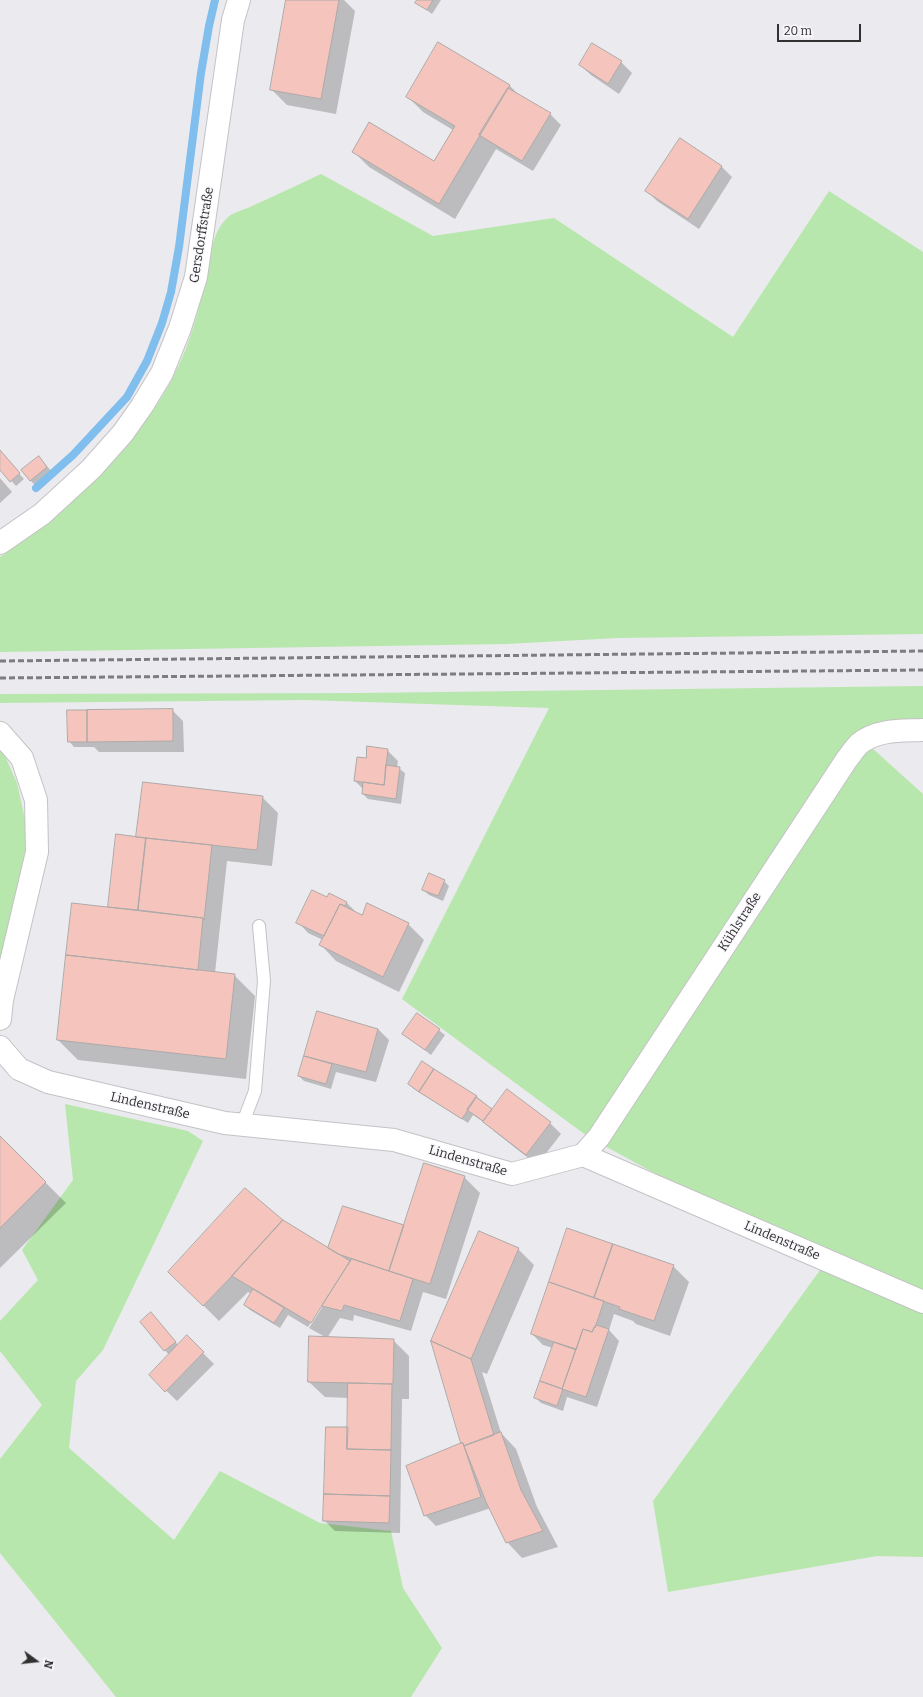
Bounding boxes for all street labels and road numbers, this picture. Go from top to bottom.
street label: Gersdorffstraße [187,186,217,284]
street label: Kühlstraße [715,889,765,955]
street label: Lindenstraße [109,1089,191,1123]
street label: Lindenstraße [427,1142,509,1180]
street label: Lindenstraße [742,1218,822,1264]

